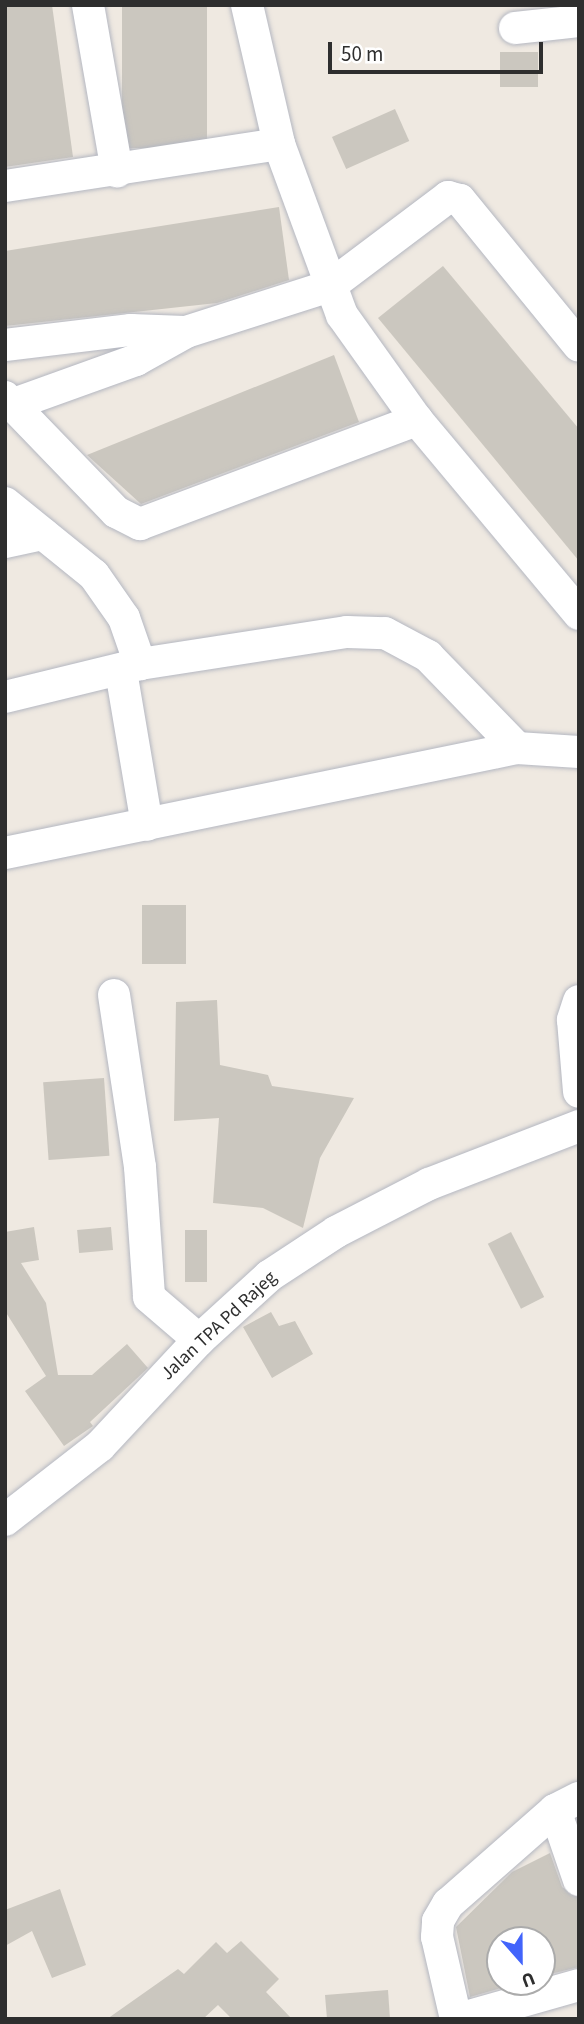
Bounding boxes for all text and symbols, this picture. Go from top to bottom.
scale bar [332,28,547,72]
text: 50 m [341,39,383,69]
street label: Jalan TPA Pd Rajeg [156,1267,282,1385]
north arrow [486,1926,556,1996]
text: U [517,1964,539,1994]

